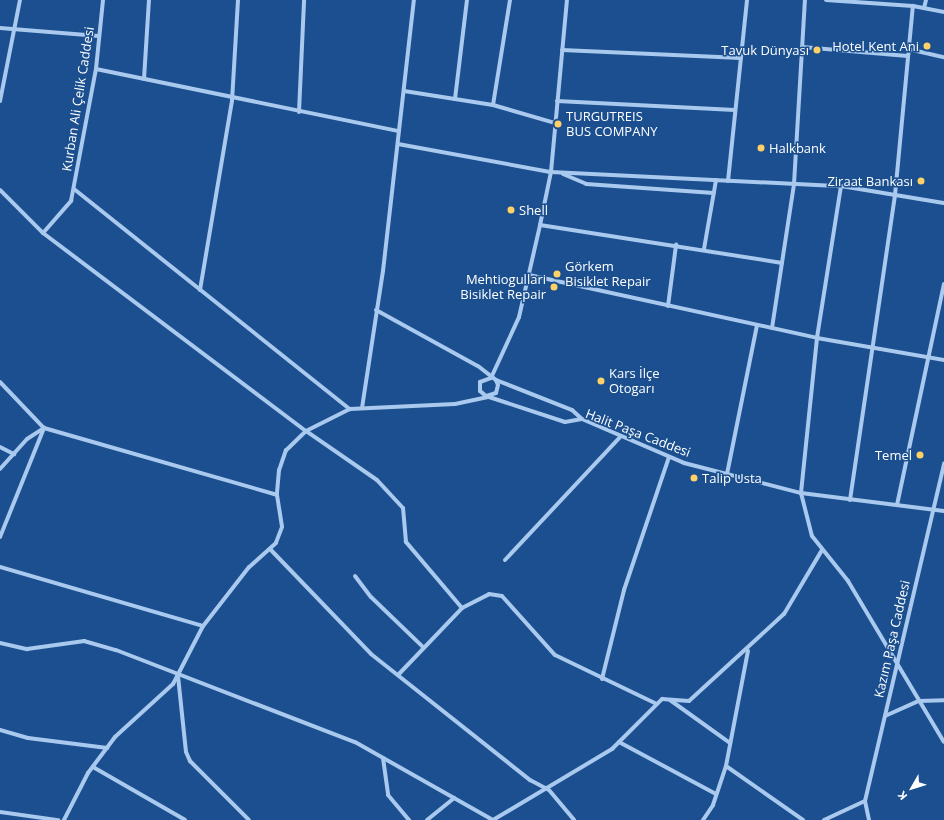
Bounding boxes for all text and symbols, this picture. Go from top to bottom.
street label: Kurban Ali Çelik Caddesi [59,26,97,172]
place label: Hotel Kent Ani [832,38,919,54]
marker: Hotel Kent Ani [922,41,932,51]
place label: Tavuk Dünyası [721,42,809,58]
marker: Tavuk Dünyası [812,45,822,55]
place label: TURGUTREIS BUS COMPANY [566,109,657,140]
marker: TURGUTREIS BUS COMPANY [553,119,563,129]
place label: Halkbank [769,140,826,156]
marker: Halkbank [756,143,766,153]
place label: Ziraat Bankası [827,173,913,189]
marker: Ziraat Bankası [916,176,926,186]
place label: Shell [519,202,548,218]
marker: Shell [506,205,516,215]
place label: Görkem Bisiklet Repair [565,259,651,290]
marker: Görkem Bisiklet Repair [552,269,562,279]
place label: Mehtiogullari Bisiklet Repair [460,272,546,303]
marker: Mehtiogullari Bisiklet Repair [549,282,559,292]
place label: Kars İlçe Otogarı [609,366,660,397]
marker: Kars İlçe Otogarı [596,376,606,386]
street label: Halit Paşa Caddesi [583,406,693,460]
place label: Temel [875,447,912,463]
marker: Temel [915,450,925,460]
place label: Talip Usta [702,470,762,486]
marker: Talip Usta [689,473,699,483]
street label: Kazım Paşa Caddesi [871,579,913,699]
north arrow [892,768,932,808]
text: K [894,788,910,803]

